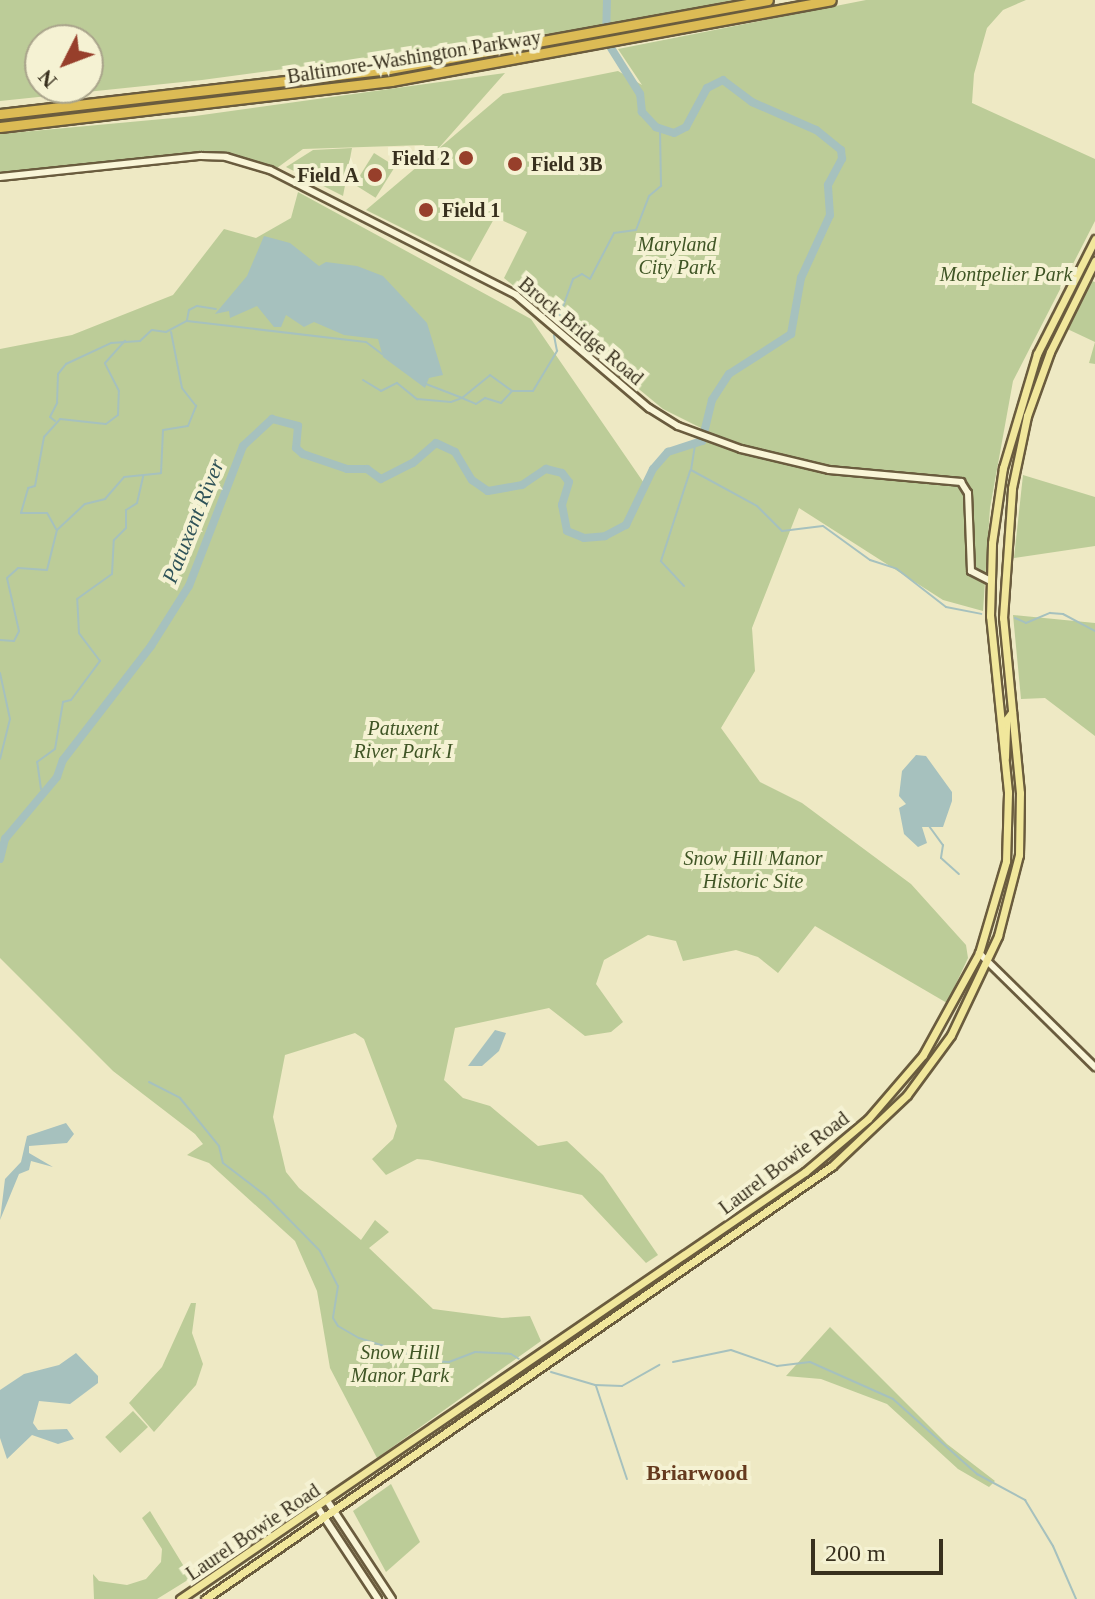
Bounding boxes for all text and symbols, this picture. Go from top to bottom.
north arrow [24,24,104,104]
street label: Baltimore-Washington Parkway [285,25,543,89]
text: N [33,65,62,93]
place label: Field 2 [392,146,450,170]
marker: Field 2 [457,149,475,167]
place label: Field 3B [531,152,603,176]
marker: Field 3B [506,155,524,173]
place label: Field A [296,163,359,187]
marker: Field A [366,166,384,184]
place label: Field 1 [442,198,500,222]
marker: Field 1 [417,201,435,219]
park label: Maryland City Park [638,233,716,280]
park label: Montpelier Park [940,262,1072,286]
street label: Brock Bridge Road [514,272,648,390]
water label: Patuxent River [156,455,230,587]
park label: Patuxent River Park I [354,717,452,764]
park label: Snow Hill Manor Historic Site [684,847,822,894]
street label: Laurel Bowie Road [714,1106,854,1220]
park label: Snow Hill Manor Park [351,1340,449,1387]
district label: Briarwood [646,1460,748,1486]
street label: Laurel Bowie Road [181,1478,325,1586]
scale bar [815,1523,947,1573]
text: 200 m [825,1540,886,1566]

